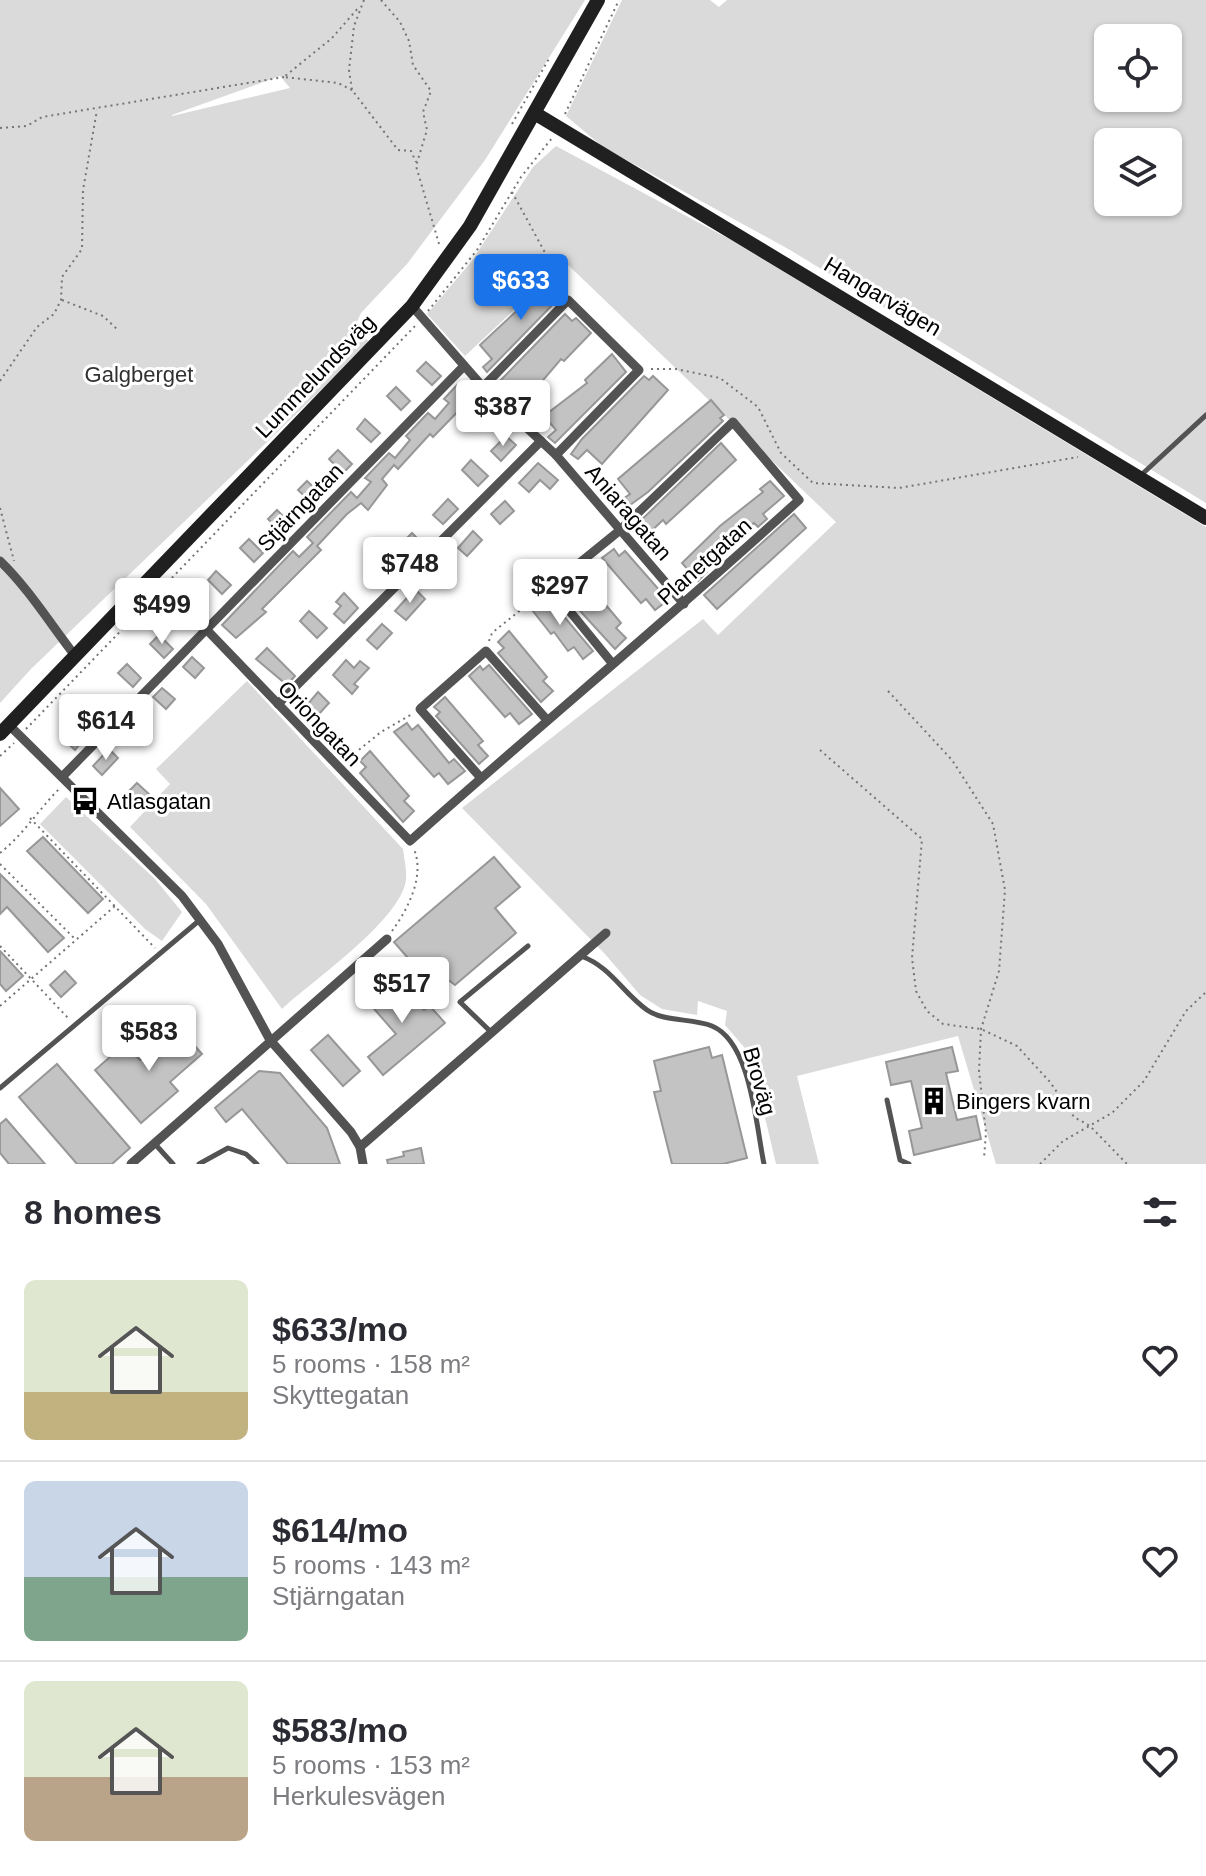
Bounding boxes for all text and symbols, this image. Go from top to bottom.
map controls [1094,24,1182,216]
button: locate [1094,24,1182,112]
button: layers [1094,128,1182,216]
street label: Hangarvägen [820,252,946,341]
pin: $633 [474,254,568,322]
text: $633 [492,265,550,295]
street label: Lummelundsväg [250,310,380,443]
park label: Galgberget [85,362,193,387]
pin: $387 [456,380,550,448]
text: $387 [474,391,532,421]
street label: Stjärngatan [252,458,348,557]
street label: Aniaragatan [580,459,677,565]
street label: Planetgatan [652,513,756,610]
pin: $748 [363,537,457,605]
text: $748 [381,548,439,578]
pin: $297 [513,559,607,627]
text: $297 [531,570,589,600]
pin: $499 [115,578,209,646]
text: $499 [133,589,191,619]
street label: Oriongatan [273,676,366,771]
pin: $614 [59,694,153,762]
text: $614 [77,705,135,735]
bus stop icon: Atlasgatan [70,786,100,816]
place label: Atlasgatan [107,789,211,814]
pin: $517 [355,957,449,1025]
text: $517 [373,968,431,998]
pin: $583 [102,1005,196,1073]
text: $583 [120,1016,178,1046]
street label: Broväg [738,1044,781,1118]
building icon: Bingers kvarn [919,1086,949,1116]
place label: Bingers kvarn [956,1089,1091,1114]
icon: filters [1138,1190,1182,1234]
text: 8 homes [24,1193,162,1231]
text: $633/mo [272,1310,408,1348]
icon: home [88,1312,184,1408]
icon: heart [1138,1338,1182,1382]
text: 5 rooms · 158 m² [272,1349,470,1379]
text: Skyttegatan [272,1380,409,1410]
text: $614/mo [272,1511,408,1549]
icon: home [88,1513,184,1609]
icon: heart [1138,1539,1182,1583]
text: 5 rooms · 143 m² [272,1550,470,1580]
text: Stjärngatan [272,1581,405,1611]
text: $583/mo [272,1711,408,1749]
icon: home [88,1713,184,1809]
icon: heart [1138,1739,1182,1783]
text: 5 rooms · 153 m² [272,1750,470,1780]
text: Herkulesvägen [272,1781,445,1811]

